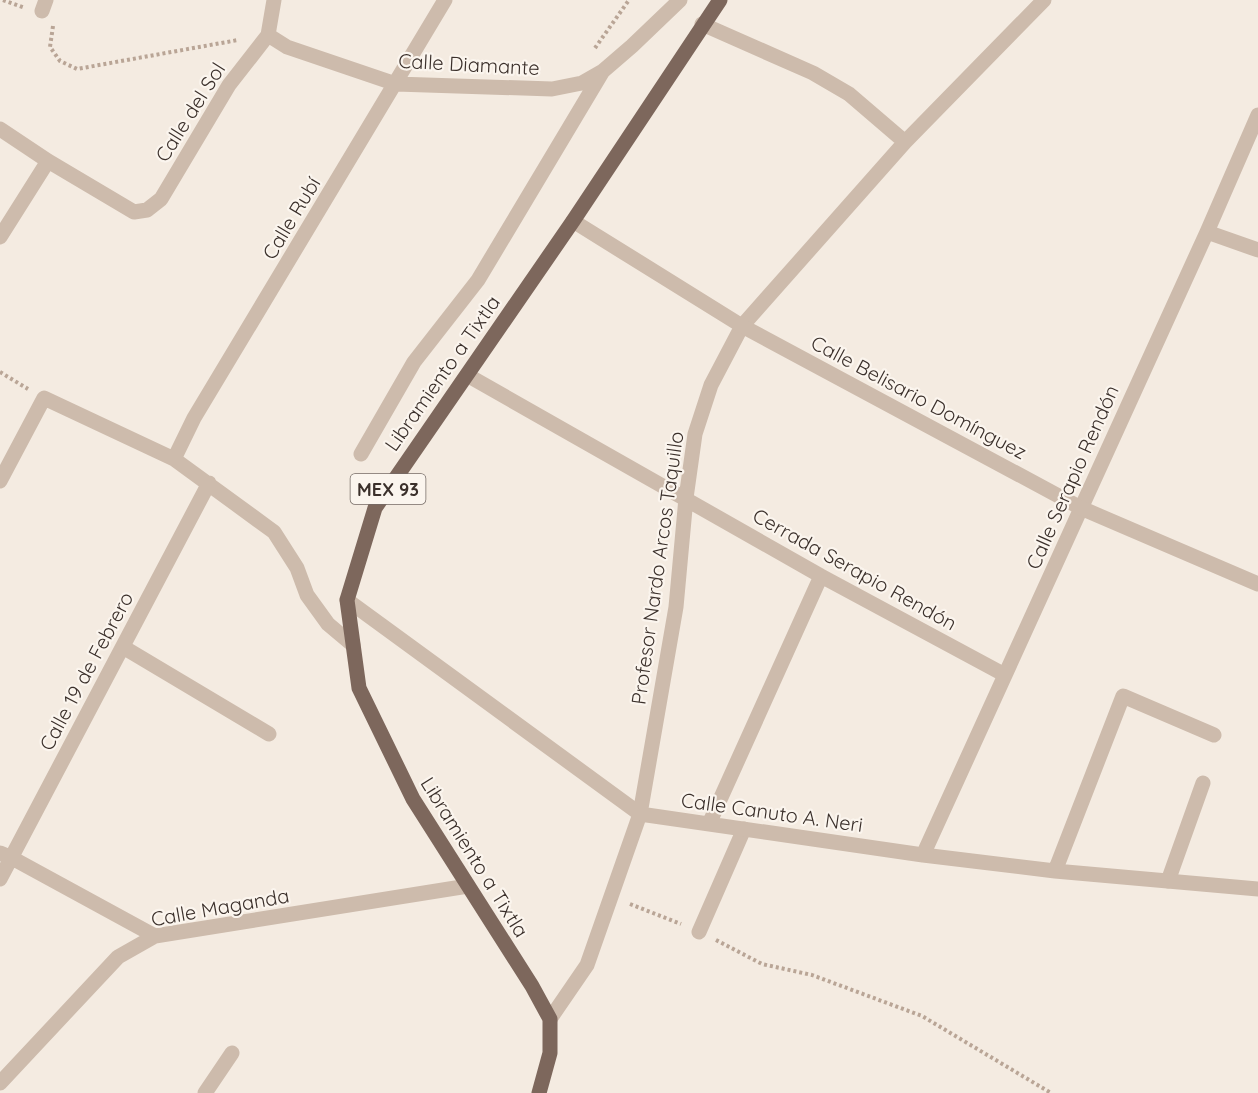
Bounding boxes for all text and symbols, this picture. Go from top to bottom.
street label: Calle Diamante [398,48,540,80]
street label: Calle del Sol [150,58,230,166]
street label: Calle Rubí [257,172,326,264]
street label: Libramiento a Tixtla [379,290,505,456]
street label: Calle Belisario Domínguez [807,329,1031,465]
street label: Calle Serapio Rendón [1020,381,1124,573]
street label: Profesor Nardo Arcos Taquillo [625,430,689,706]
road number: MEX 93 [350,474,426,504]
street label: Cerrada Serapio Rendón [749,502,961,636]
street label: Calle 19 de Febrero [34,587,138,755]
street label: Libramiento a Tixtla [416,772,534,942]
street label: Calle Canuto A. Neri [680,787,864,837]
street label: Calle Maganda [149,883,291,931]

